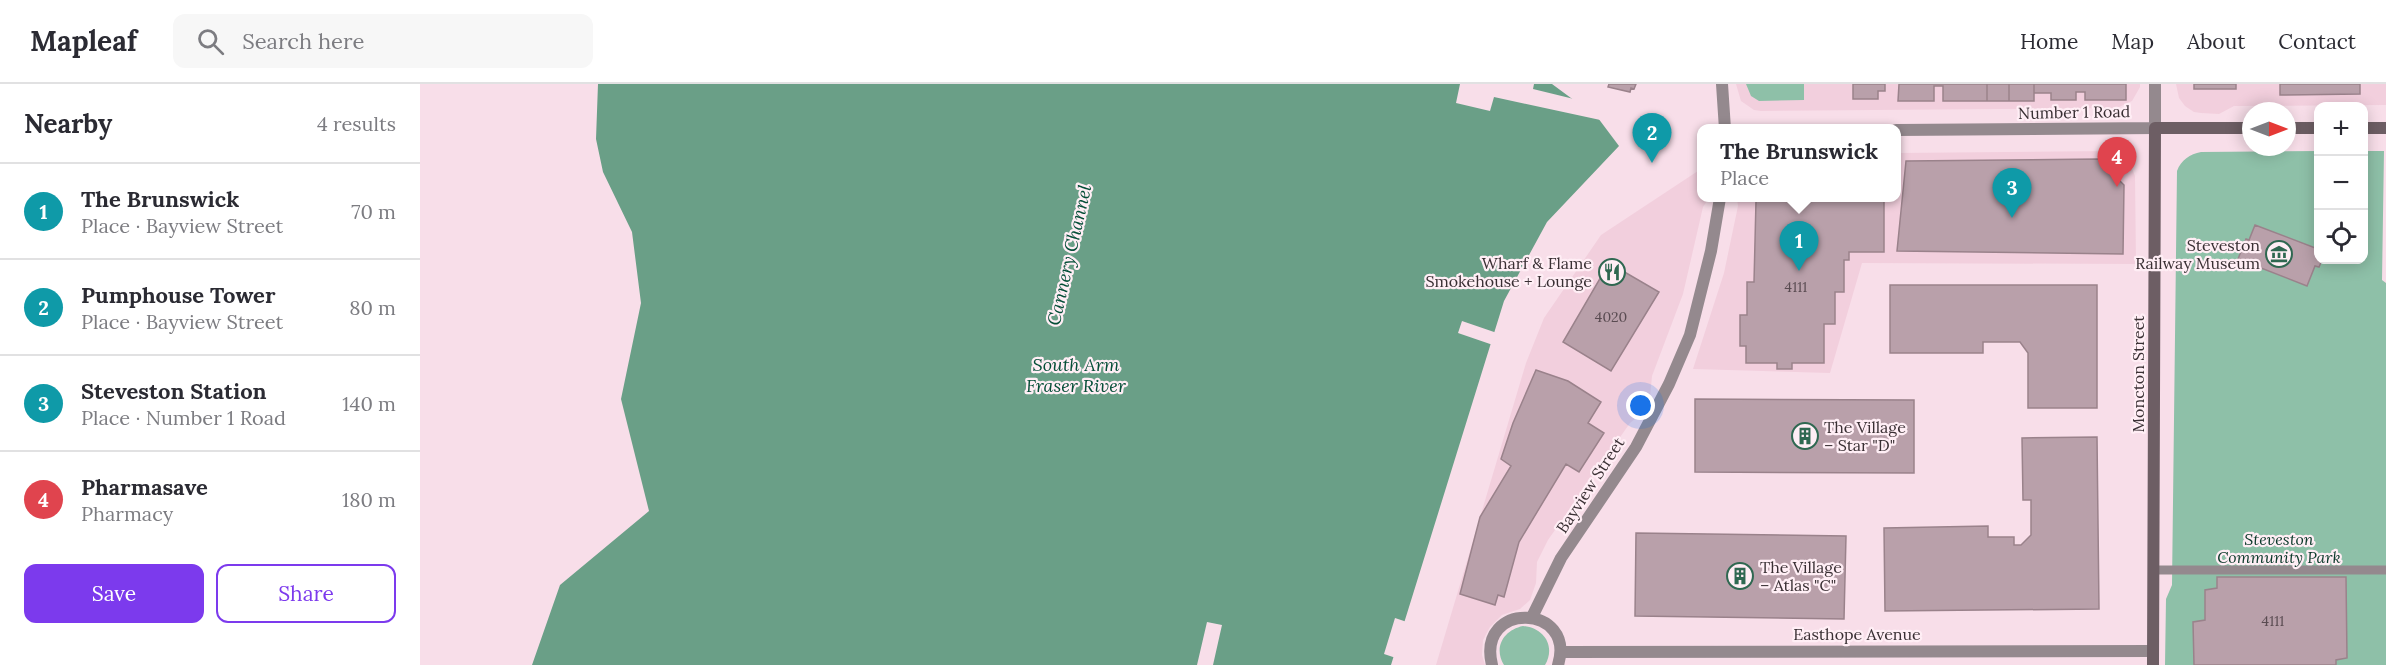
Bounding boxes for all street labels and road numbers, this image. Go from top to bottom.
street label: Number 1 Road [2018,101,2131,123]
street label: Moncton Street [2128,315,2148,432]
street label: Bayview Street [1552,433,1629,537]
street label: Easthope Avenue [1793,624,1921,644]

